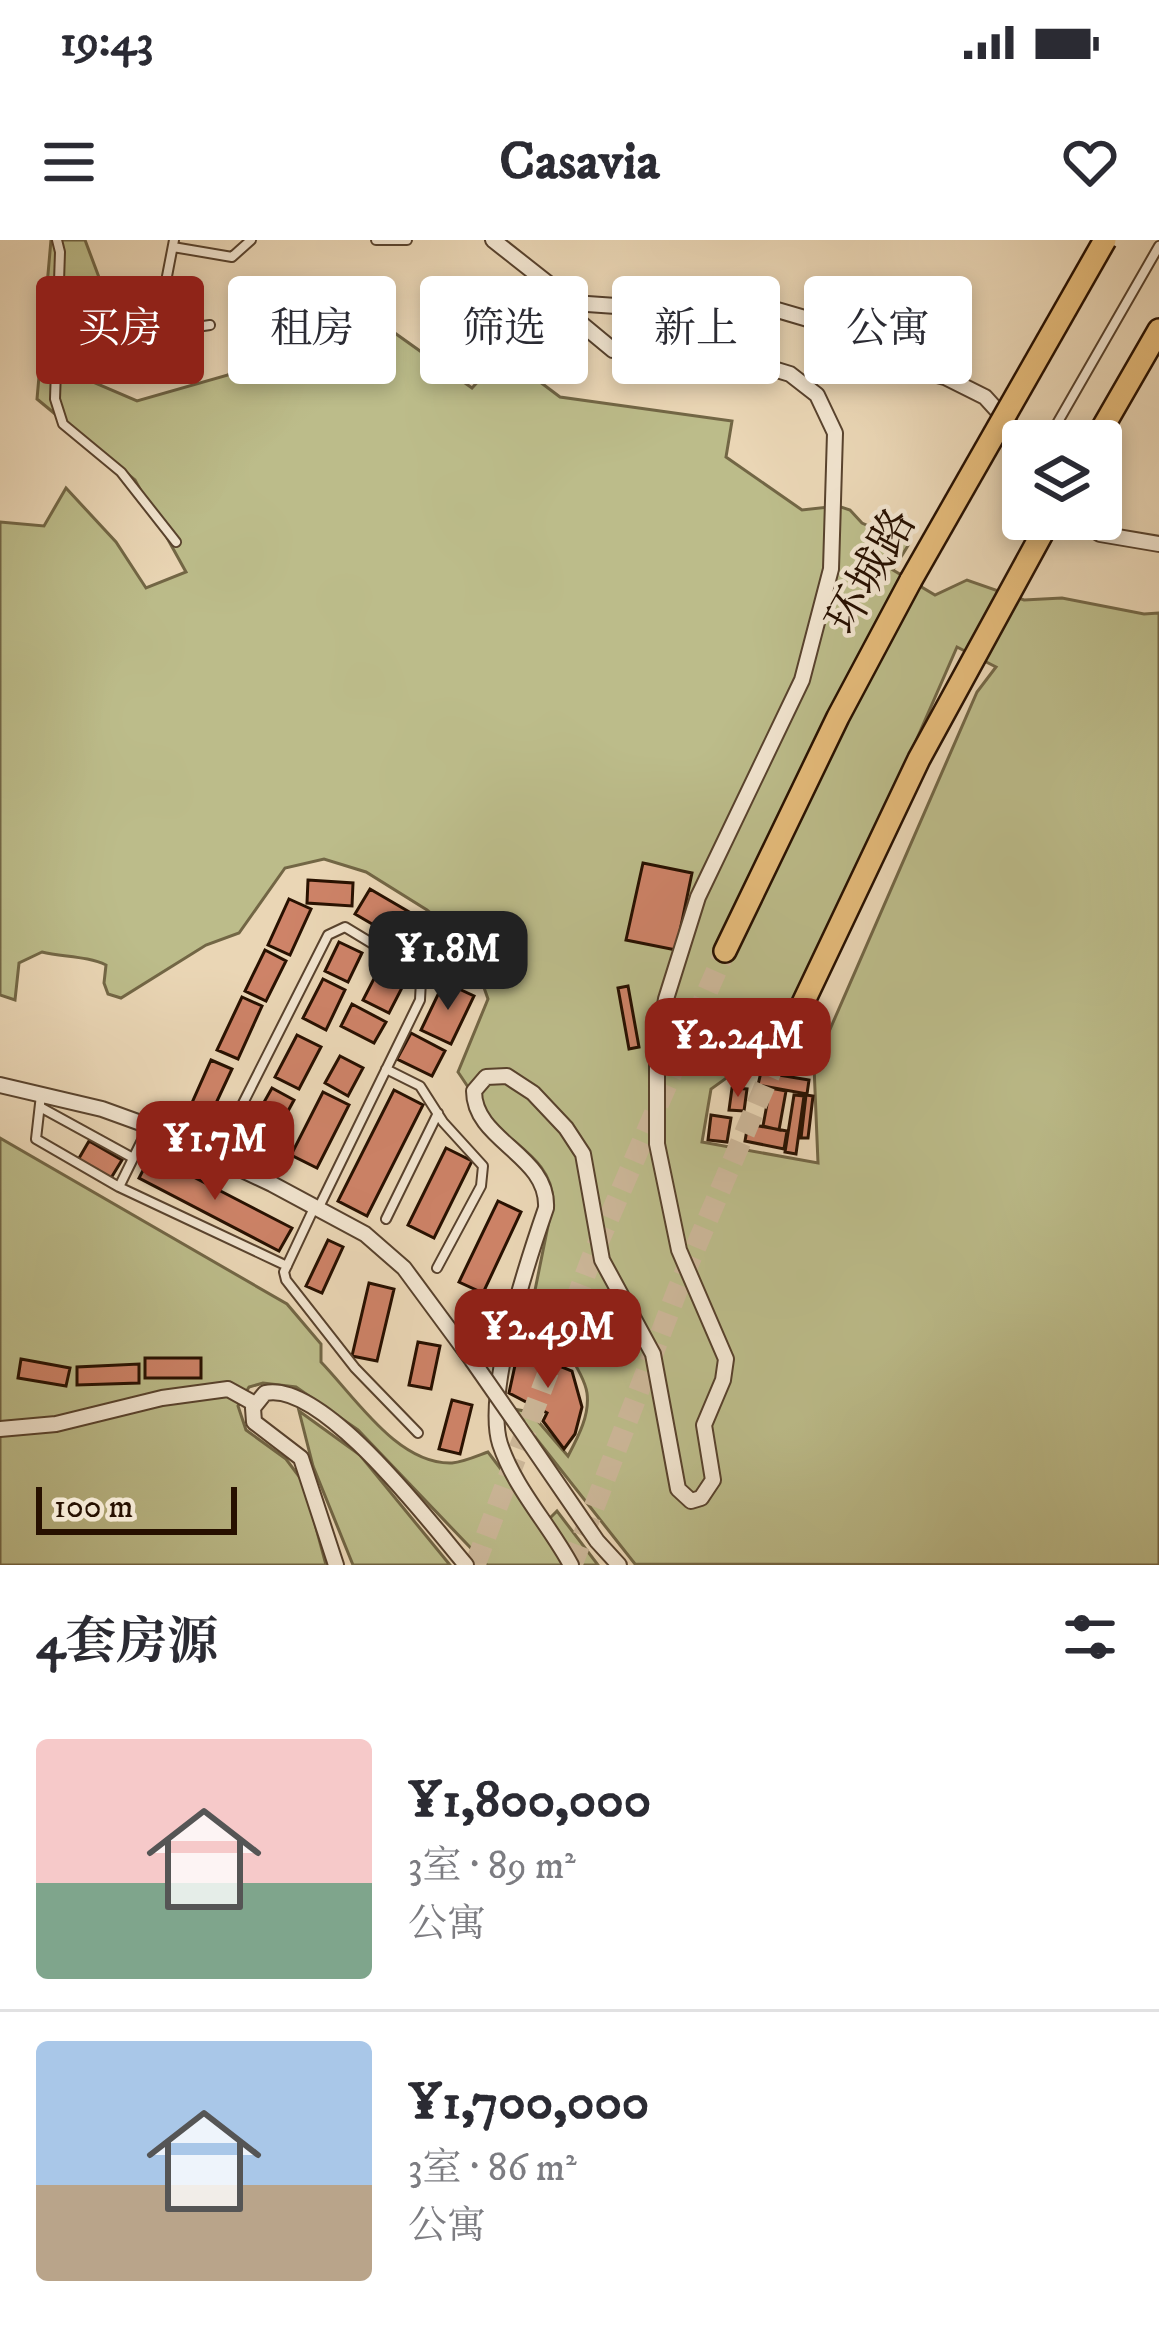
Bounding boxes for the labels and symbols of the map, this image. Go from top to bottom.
street label: 环城路 [815,499,929,645]
pin: ¥1.8M [364,911,532,1013]
pin: ¥2.24M [640,998,836,1100]
pin: ¥1.7M [131,1101,299,1203]
pin: ¥2.49M [450,1289,646,1391]
scale bar [36,1481,237,1534]

